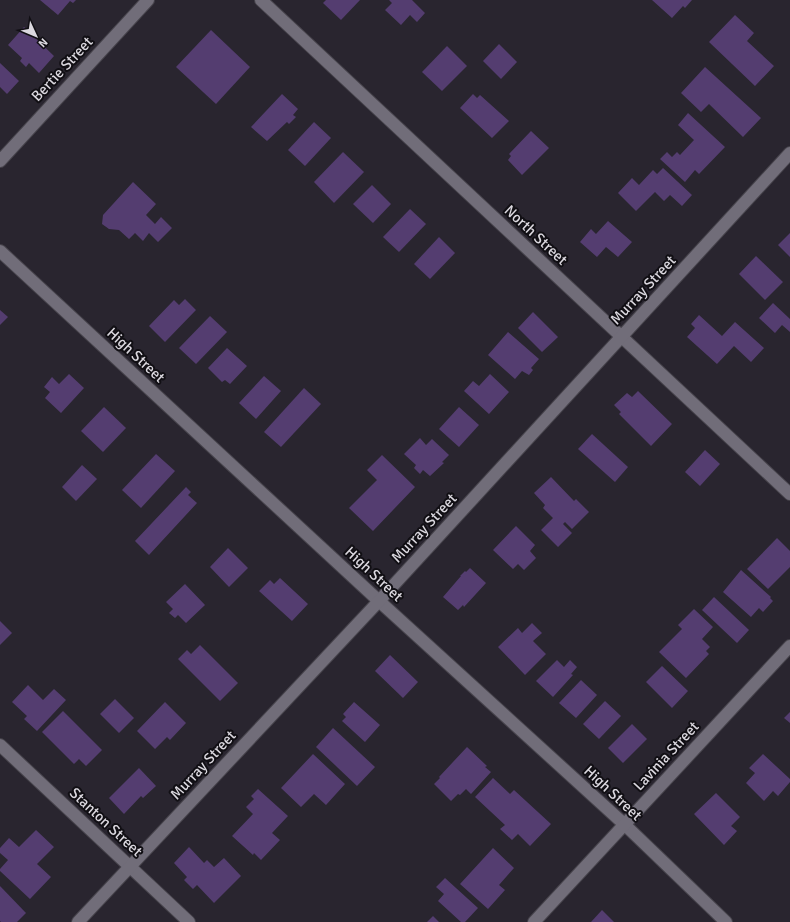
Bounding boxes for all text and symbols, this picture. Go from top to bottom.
north arrow [16,16,56,56]
street label: Bertie Street [28,33,96,105]
text: N [35,35,50,50]
street label: North Street [501,201,571,269]
street label: Murray Street [606,252,680,328]
street label: High Street [103,324,169,386]
street label: Murray Street [387,490,461,566]
street label: High Street [341,543,407,605]
street label: Lavinia Street [629,718,703,794]
street label: Murray Street [166,727,240,803]
street label: High Street [580,762,646,824]
street label: Stanton Street [66,784,146,860]

